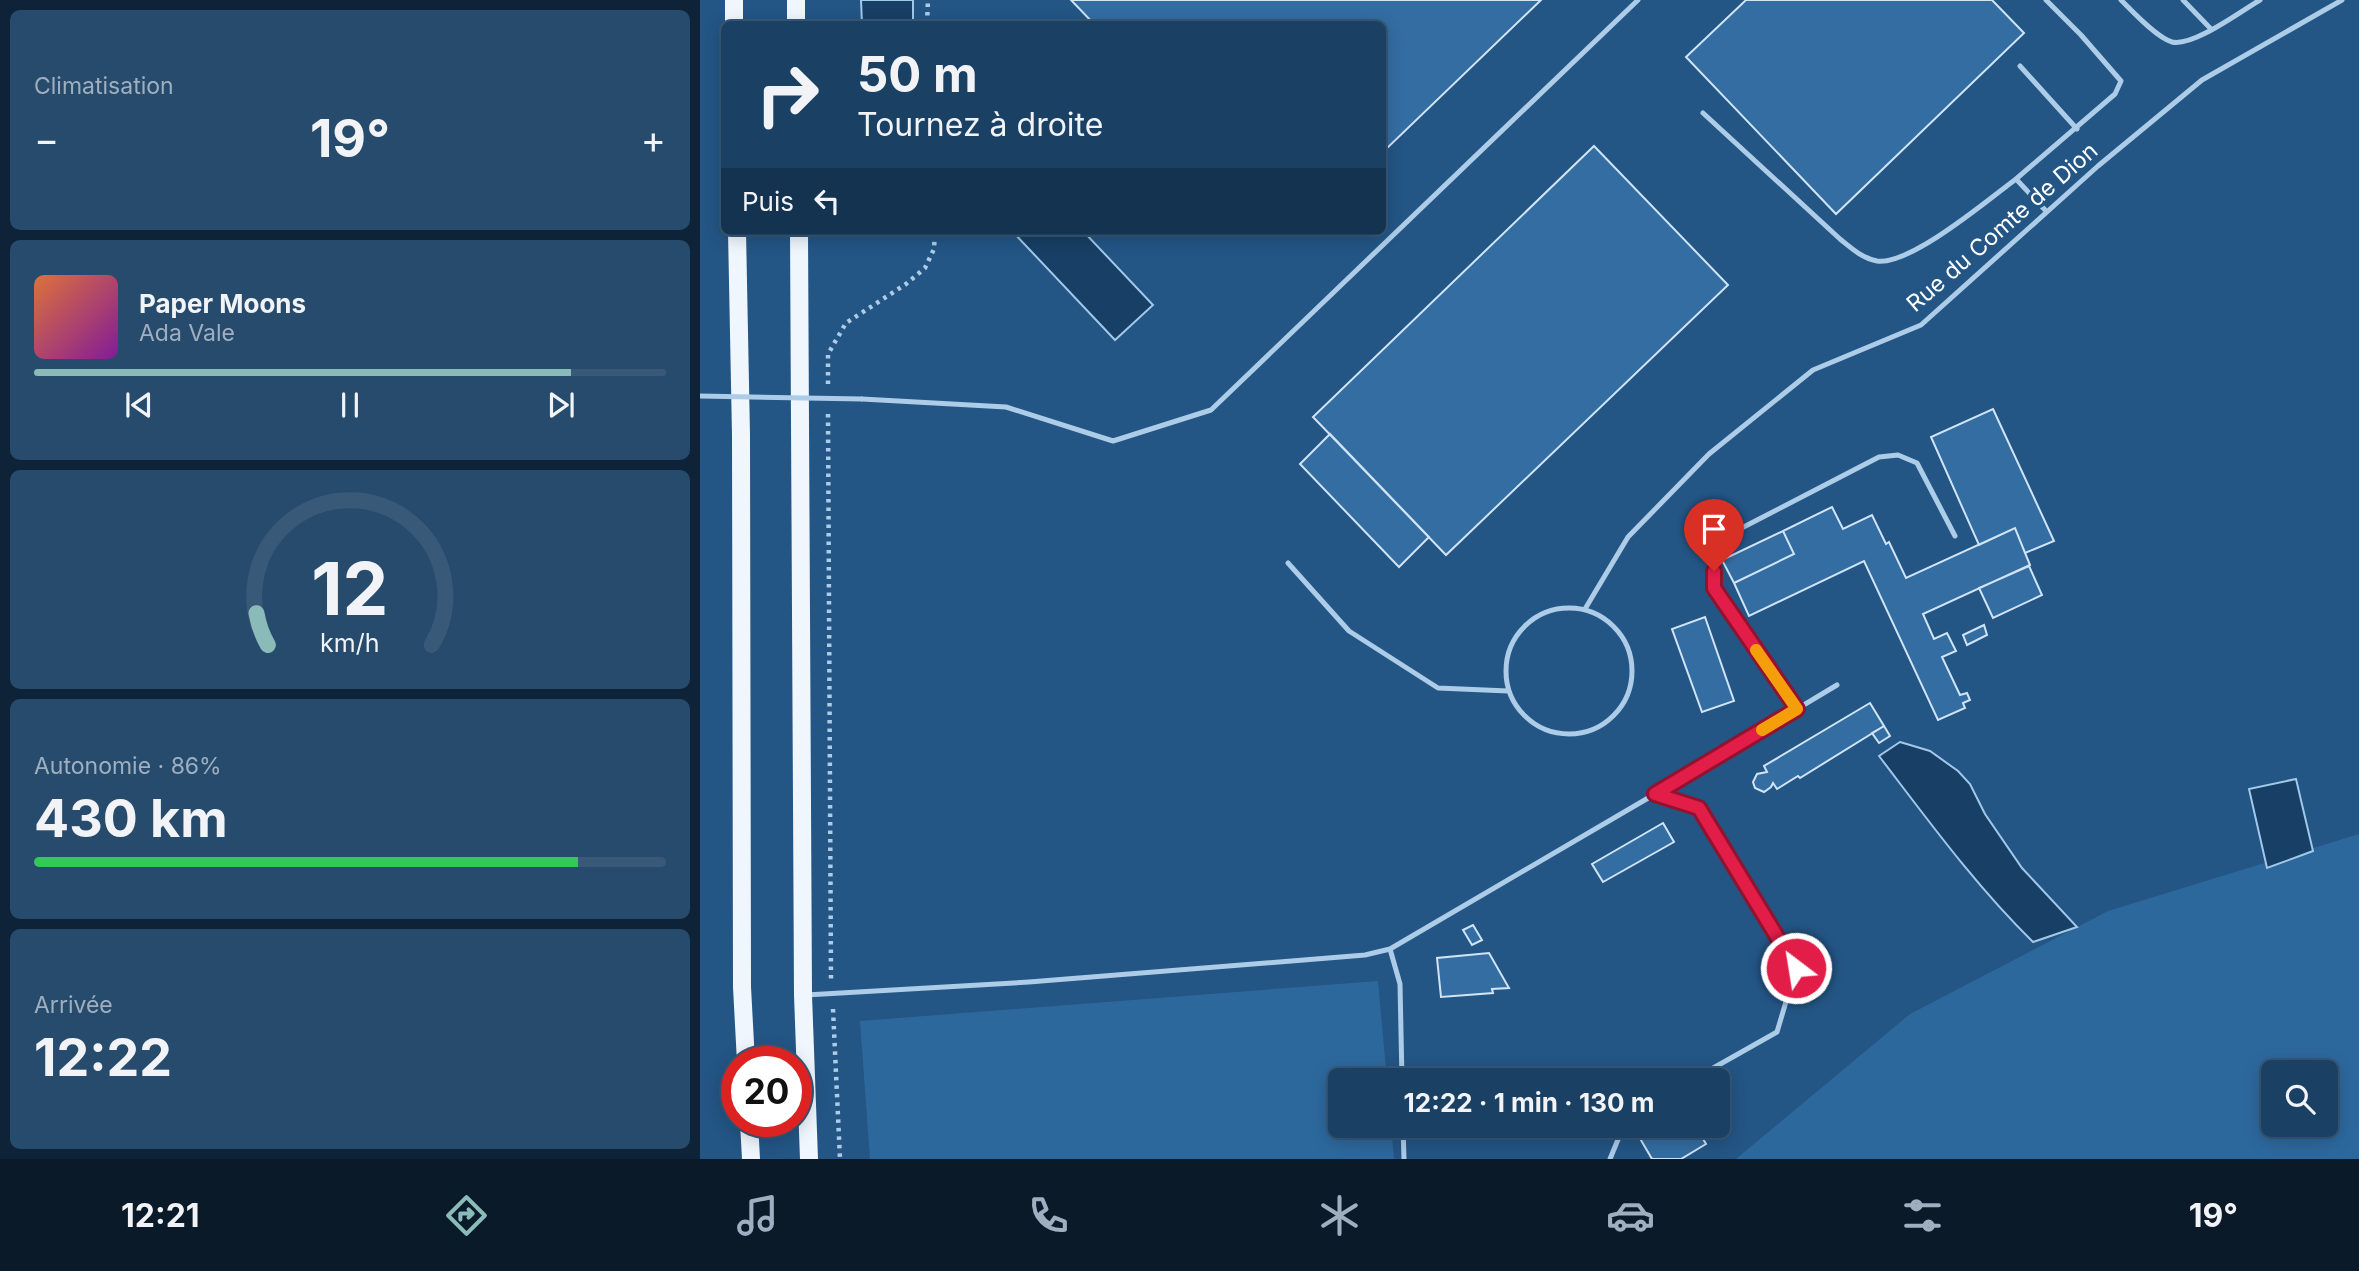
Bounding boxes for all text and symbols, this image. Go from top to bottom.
text: 50 m [857,45,978,104]
icon: right [742,49,833,140]
text: Climatisation [34,72,174,100]
text: Tournez à droite [857,105,1103,144]
text: 19° [310,107,390,170]
text: − [34,116,59,162]
text: + [641,116,666,162]
street label: Rue du Comte de Dion [1901,136,2103,318]
icon: left [808,182,846,220]
text: Puis [742,186,794,217]
text: Paper Moons [139,288,306,319]
text: Ada Vale [139,319,235,347]
icon: previous [120,386,158,424]
icon: pause [331,386,369,424]
icon: next [542,386,580,424]
pin [1684,499,1744,571]
icon: arrive [1695,510,1733,548]
text: 12 [311,545,389,634]
text: km/h [320,628,380,658]
text: Autonomie · 86% [34,752,222,780]
text: 430 km [34,787,228,850]
position arrow [1759,931,1833,1005]
text: Arrivée [34,991,113,1019]
text: 12:22 [34,1026,172,1089]
speed limit sign: 20 [721,1046,812,1137]
map controls [2261,1060,2338,1137]
button: search [2261,1060,2338,1137]
text: 12:22 · 1 min · 130 m [1404,1087,1654,1118]
icon: directions [442,1191,491,1240]
icon: music [733,1191,782,1240]
icon: phone [1024,1191,1073,1240]
icon: climate [1315,1191,1364,1240]
icon: car [1606,1191,1655,1240]
icon: filters [1898,1191,1947,1240]
text: 12:21 [121,1196,200,1235]
text: 19° [2189,1196,2238,1235]

